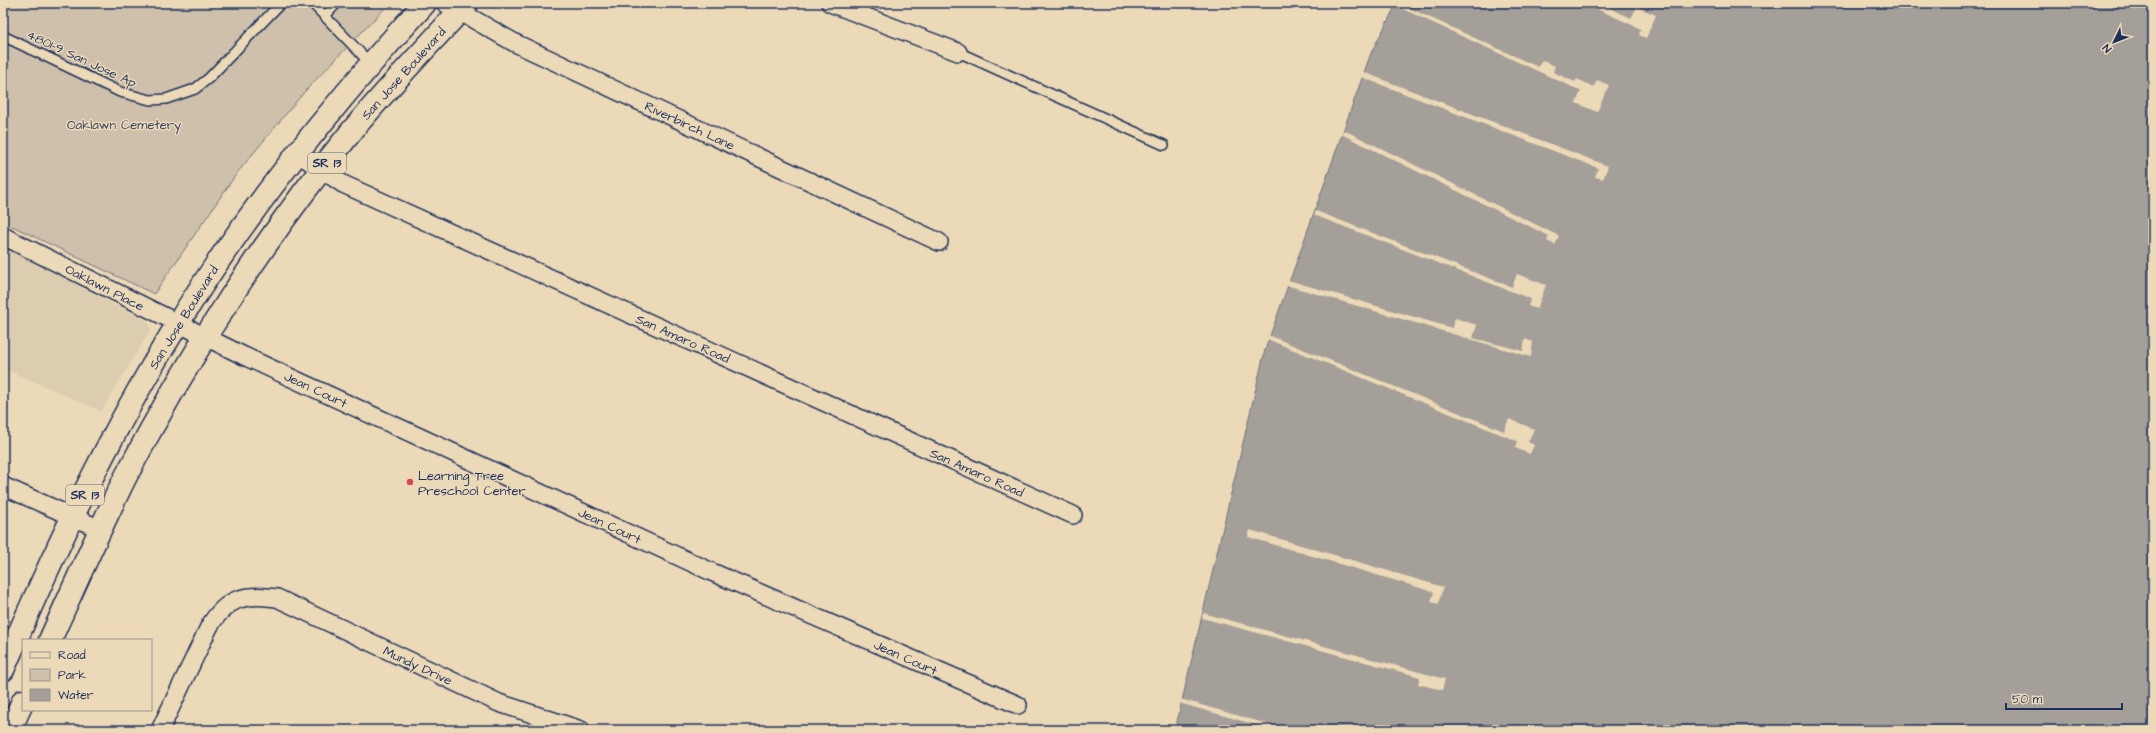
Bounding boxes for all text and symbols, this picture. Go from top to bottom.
north arrow [2094,22,2134,62]
street label: San Jose Boulevard [357,23,450,124]
street label: 4801-9 San Jose Ap [24,26,139,92]
text: N [2099,41,2115,56]
street label: Riverbirch Lane [642,97,738,155]
park label: Oaklawn Cemetery [67,116,181,135]
road number: SR 13 [308,153,346,173]
street label: Oaklawn Place [62,260,147,316]
street label: San Jose Boulevard [145,262,223,373]
street label: San Amaro Road [633,310,733,368]
street label: Jean Court [281,367,351,413]
street label: San Amaro Road [927,444,1027,502]
place label: Learning Tree Preschool Center [418,467,526,500]
marker: Learning Tree Preschool Center [405,477,415,487]
road number: SR 13 [66,485,104,505]
street label: Jean Court [575,503,645,549]
street label: Jean Court [871,636,941,680]
legend [22,639,152,711]
street label: Mundy Drive [380,642,455,691]
text: Road [58,647,86,664]
text: Park [58,667,86,684]
scale bar [2006,685,2122,711]
text: Water [58,687,94,704]
text: 50 m [2012,691,2043,708]

